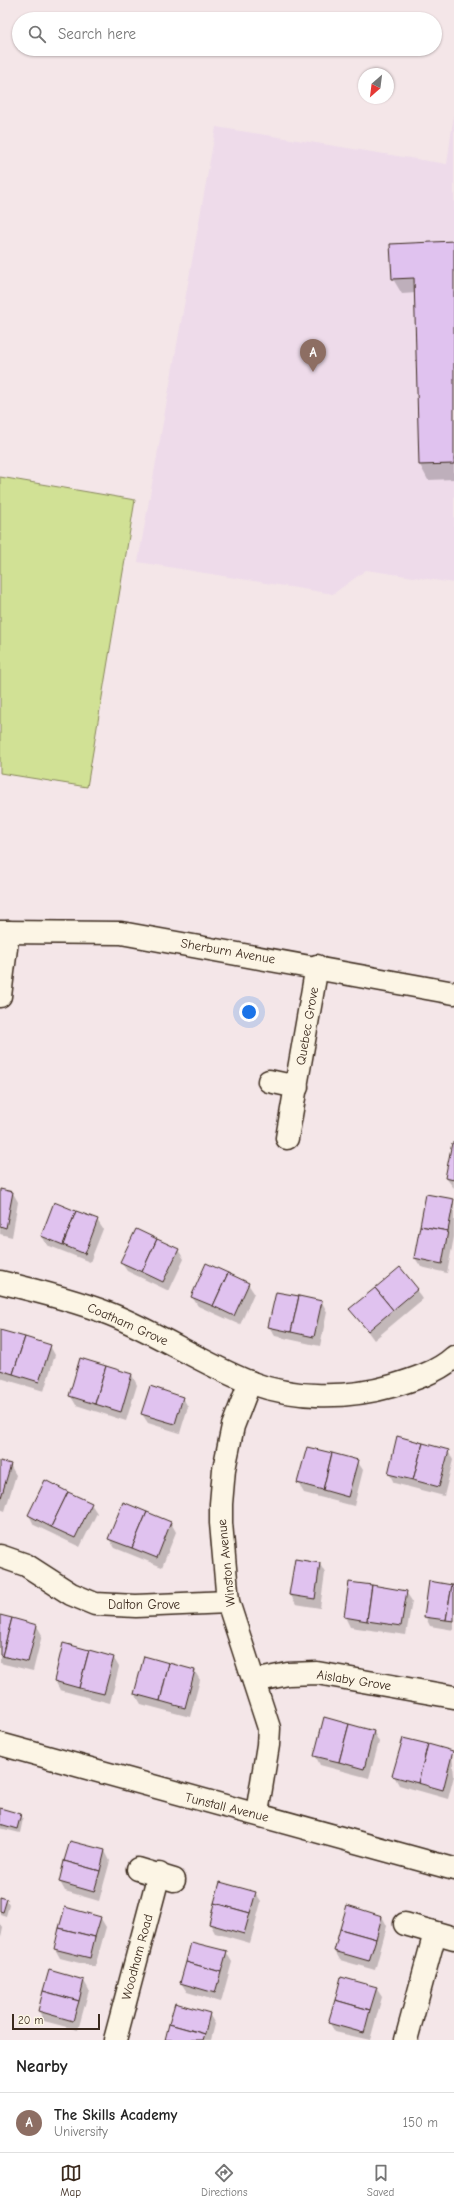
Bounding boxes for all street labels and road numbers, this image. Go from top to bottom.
street label: Sherburn Avenue [180,935,277,967]
street label: Quebec Grove [293,985,321,1066]
street label: Coatham Grove [85,1300,171,1349]
street label: Winston Avenue [214,1518,238,1608]
street label: Dalton Grove [108,1597,181,1612]
street label: Aislaby Grove [316,1667,393,1693]
street label: Tunstall Avenue [184,1789,271,1825]
street label: Woodham Road [118,1912,156,2002]

